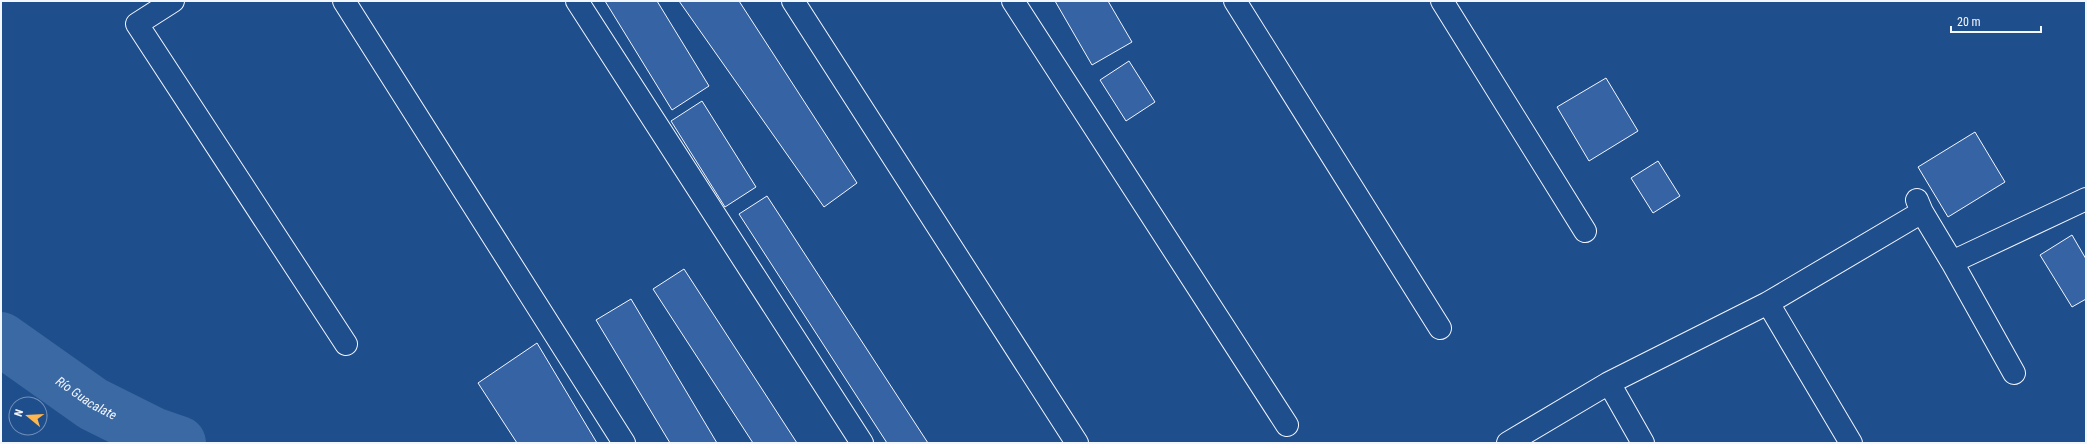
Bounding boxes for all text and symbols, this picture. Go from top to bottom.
scale bar [1951,8,2041,34]
text: 20 m [1957,15,1981,29]
water label: Río Guacalate [53,373,119,423]
north arrow [8,396,48,436]
text: N [12,408,26,418]

